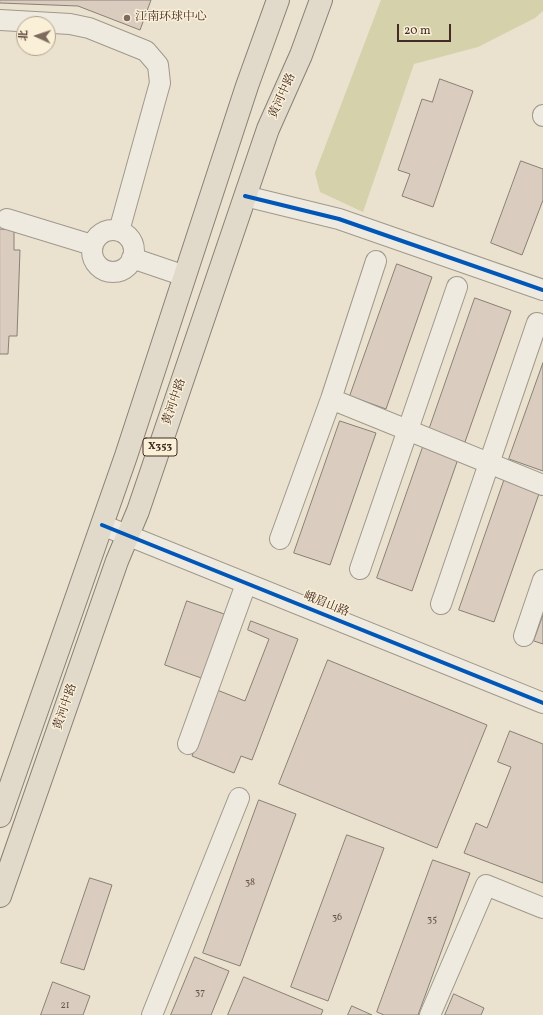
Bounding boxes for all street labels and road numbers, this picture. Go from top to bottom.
street label: 黄河中路 [267,71,299,121]
street label: 黄河中路 [160,377,190,427]
road number: X353 [143,438,177,456]
street label: 峨眉山路 [301,589,351,621]
street label: 黄河中路 [51,682,81,732]

